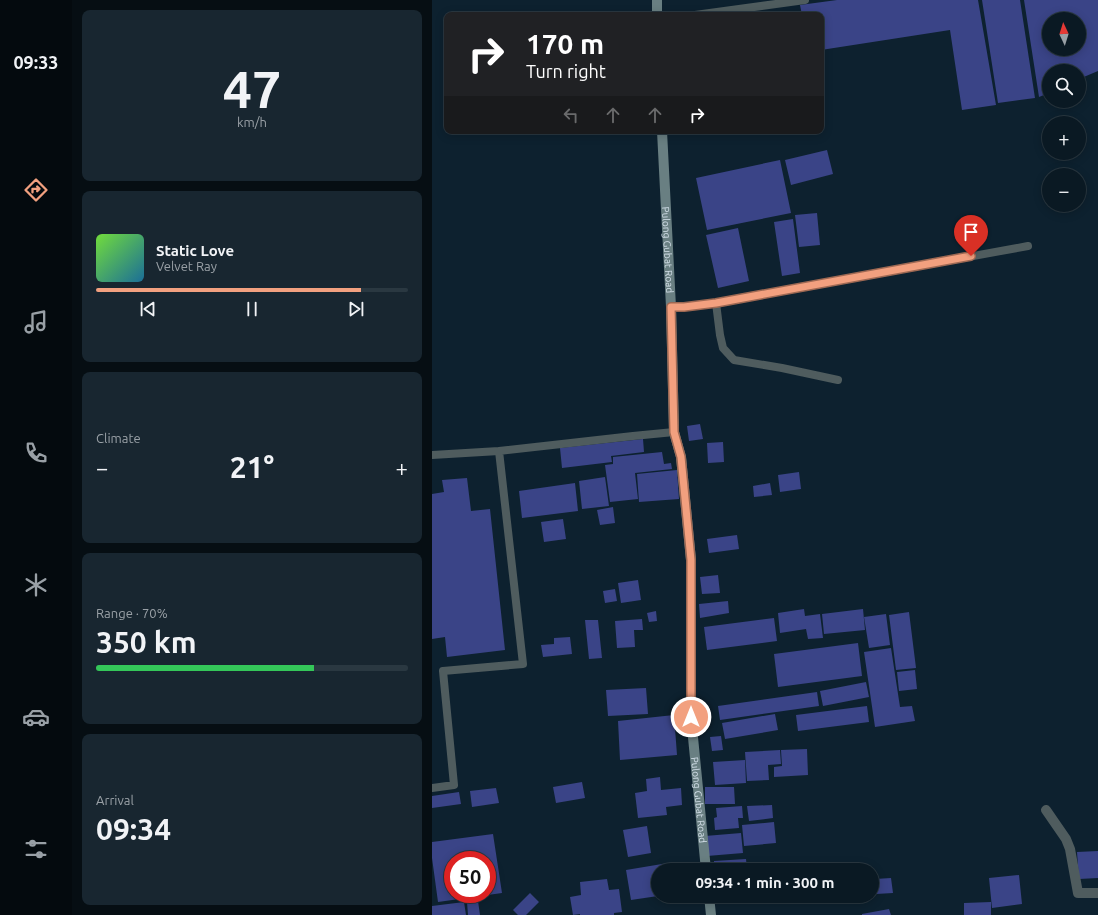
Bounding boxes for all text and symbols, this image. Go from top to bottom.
north arrow [1042,12,1086,56]
map controls [1042,12,1086,212]
icon: right [460,28,512,80]
text: 170 m [526,28,604,59]
text: 09:33 [13,52,59,72]
text: 47 [223,60,281,118]
text: Turn right [526,61,606,81]
button: search [1042,64,1086,108]
icon: left [560,104,582,126]
icon: ahead [602,104,624,126]
icon: ahead [644,104,666,126]
icon: right [686,104,708,126]
text: km/h [237,115,267,129]
button: + [1042,116,1086,160]
button: − [1042,168,1086,212]
icon: directions [22,176,50,204]
street label: Pulong Gubat Road [660,206,675,294]
pin [954,215,988,256]
icon: arrive [960,221,982,243]
text: Static Love [156,242,234,259]
text: Velvet Ray [156,259,217,273]
icon: previous [137,298,159,320]
icon: pause [241,298,263,320]
icon: next [345,298,367,320]
icon: music [22,308,50,336]
text: Climate [96,431,141,445]
icon: phone [22,439,50,467]
text: 21° [230,450,274,484]
text: − [96,455,108,480]
text: + [396,455,408,480]
icon: climate [22,571,50,599]
text: Range · 70% [96,606,168,620]
text: 350 km [96,625,197,659]
position arrow [670,696,712,738]
icon: car [22,703,50,731]
street label: Pulong Gubat Road [689,756,708,844]
text: Arrival [96,793,134,807]
text: 09:34 [96,812,171,846]
icon: filters [22,835,50,863]
speed limit sign: 50 [444,851,496,903]
text: 09:34 · 1 min · 300 m [696,874,834,891]

